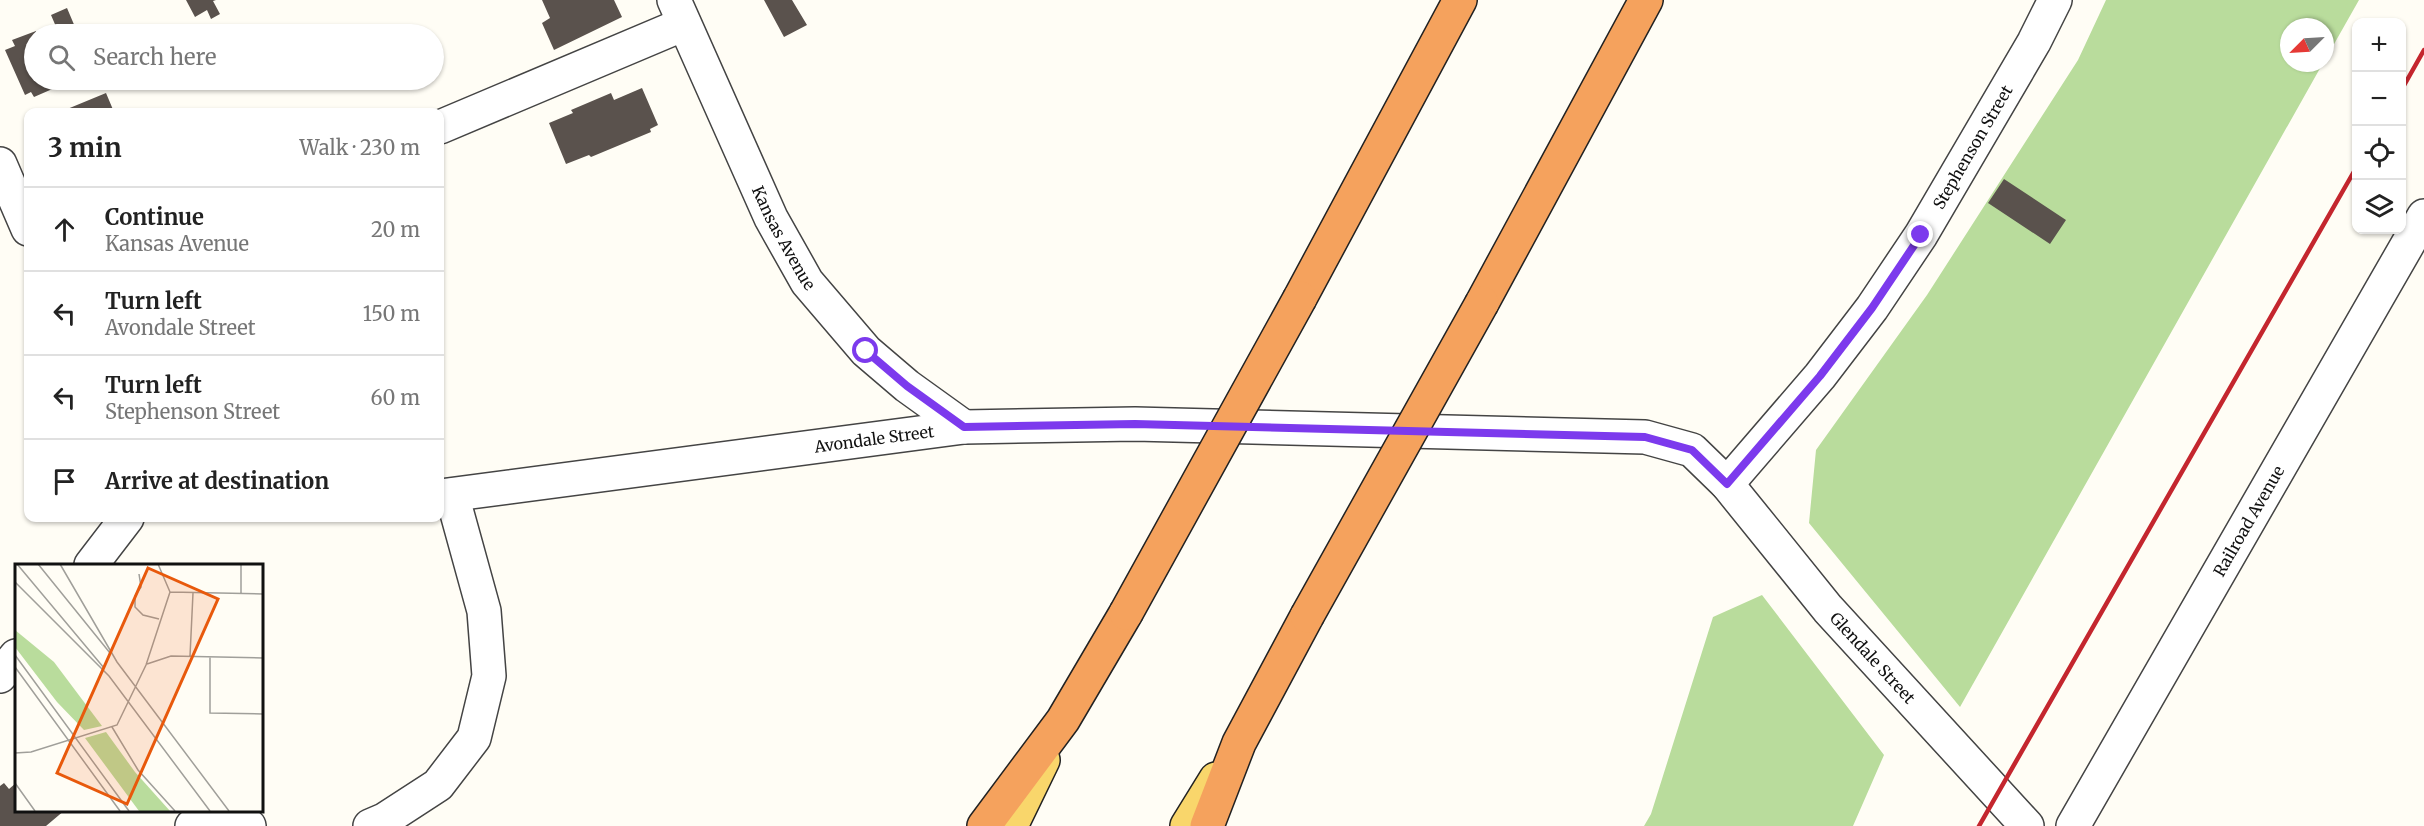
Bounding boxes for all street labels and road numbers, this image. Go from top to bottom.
street label: Stephenson Street [1928,81,2017,213]
street label: Kansas Avenue [748,183,820,294]
street label: Avondale Street [812,421,936,457]
street label: Railroad Avenue [2209,462,2288,580]
street label: Glendale Street [1826,608,1920,708]

